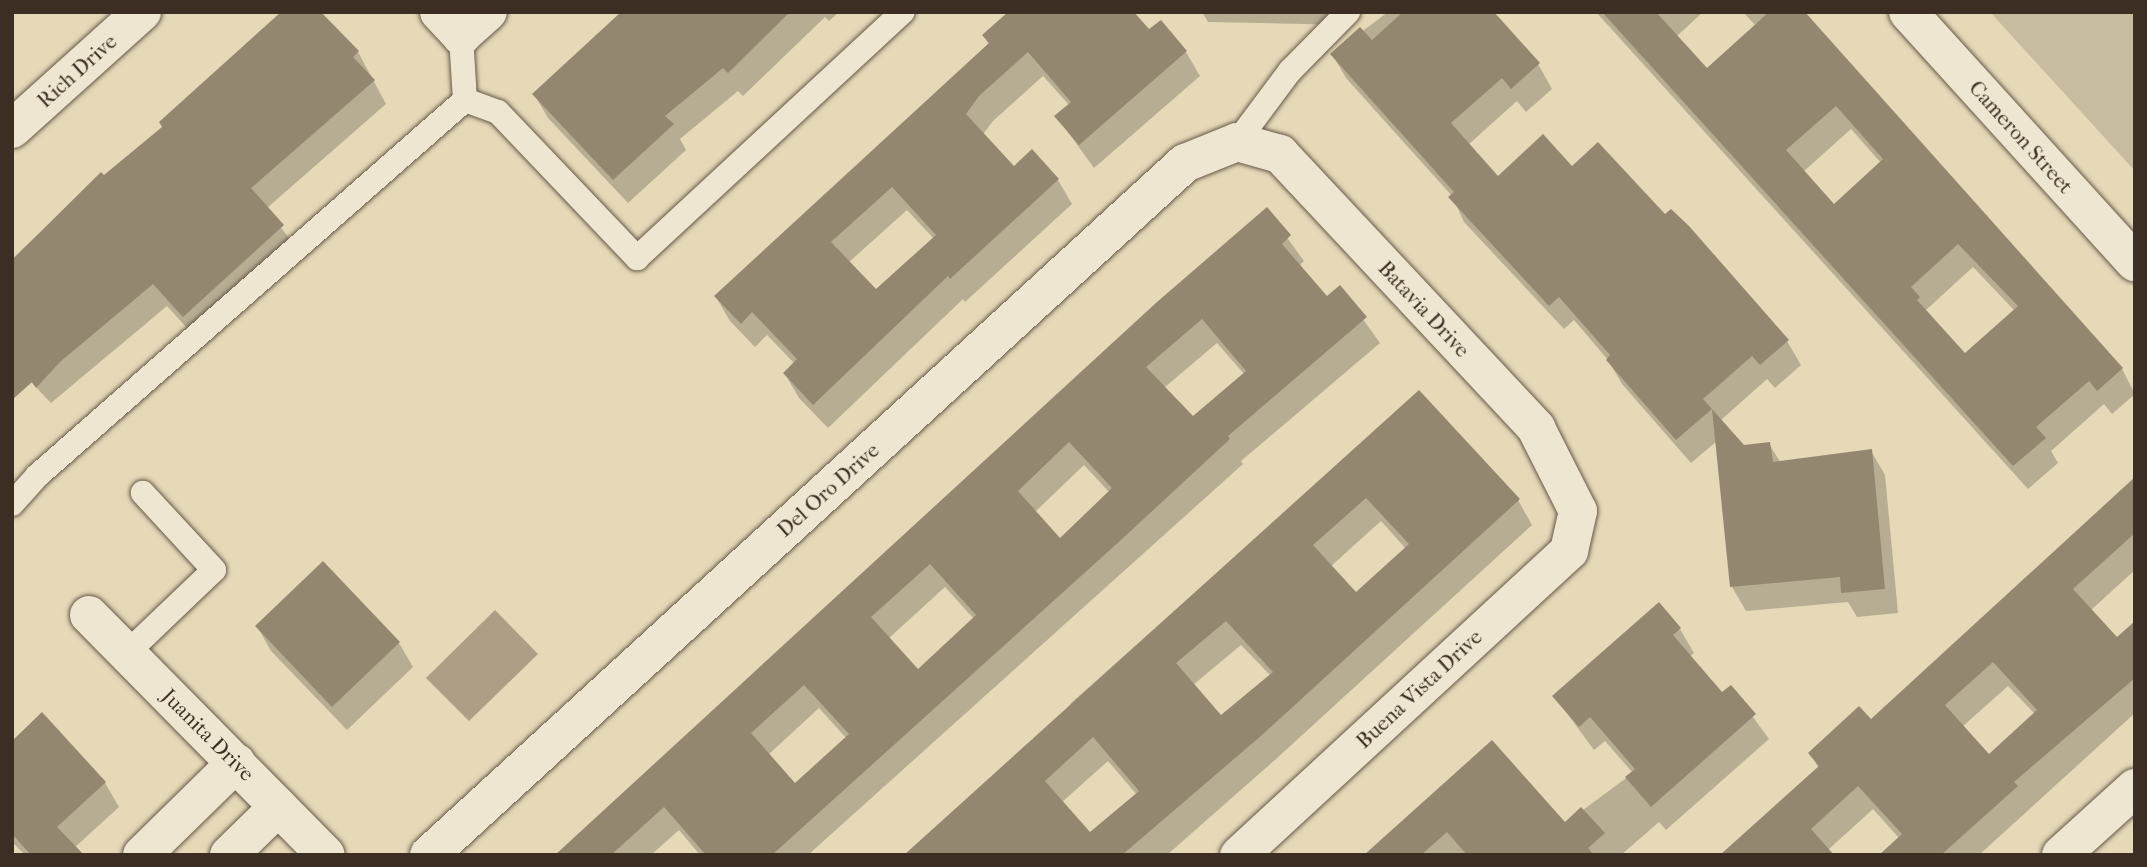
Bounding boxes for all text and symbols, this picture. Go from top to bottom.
street label: Rich Drive [32,29,122,113]
street label: Cameron Street [1964,75,2078,199]
street label: Batavia Drive [1373,256,1475,362]
street label: Del Oro Drive [772,438,884,542]
street label: Buena Vista Drive [1351,624,1487,754]
street label: Juanita Drive [157,684,259,786]

